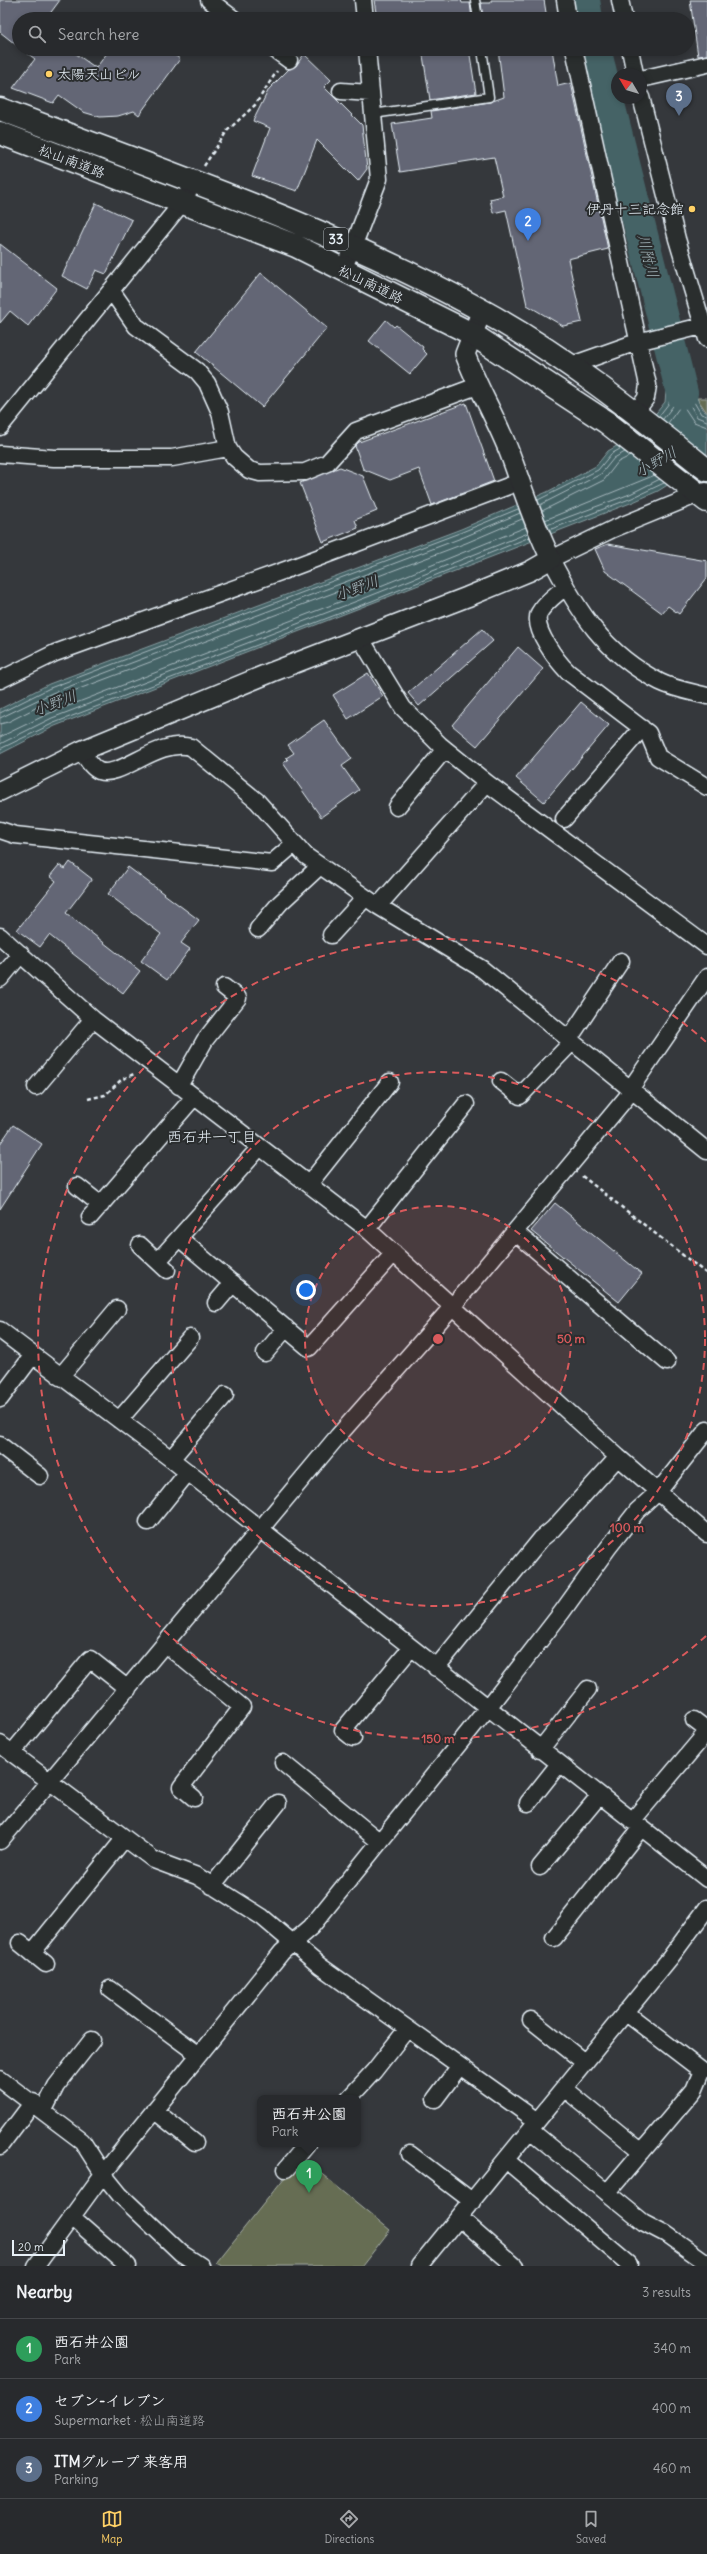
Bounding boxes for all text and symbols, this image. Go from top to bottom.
search box [12,12,695,56]
icon: search [26,23,48,45]
text: Search here [58,25,139,44]
place label: 太陽天山ビル [57,65,141,83]
north arrow [611,68,647,104]
marker: 太陽天山ビル [44,69,54,79]
pin: 3 [666,83,692,116]
street label: 松山南道路 [36,140,108,182]
place label: 伊丹十三記念館 [586,200,684,218]
marker: 伊丹十三記念館 [687,204,697,214]
pin: 2 [515,208,541,241]
road number: 33 [324,228,348,250]
water label: 川附川 [634,232,663,280]
street label: 松山南道路 [336,261,406,307]
water label: 小野川 [632,442,680,481]
water label: 小野川 [332,571,381,604]
water label: 小野川 [30,686,79,719]
district label: 西石井一丁目 [167,1127,257,1146]
your location [296,1280,316,1300]
text: 50 m [557,1331,586,1346]
centre of rings [431,1332,445,1346]
text: 100 m [610,1520,644,1535]
text: 150 m [422,1731,455,1746]
popup [257,2095,361,2147]
text: 西石井公園 [271,2104,347,2123]
text: Park [271,2123,298,2140]
pin: 1 [296,2160,322,2193]
scale bar [12,2238,65,2257]
text: 20 m [18,2240,44,2254]
text: Nearby [16,2281,72,2303]
text: 3 results [642,2284,691,2301]
text: 西石井公園 [54,2332,129,2351]
text: 1 [26,2340,32,2357]
text: 340 m [653,2340,691,2357]
text: Park [54,2351,81,2368]
text: セブン-イレブン [54,2391,165,2410]
text: 2 [25,2400,33,2417]
text: 400 m [652,2400,691,2417]
text: Supermarket · 松山南道路 [54,2412,205,2429]
text: ITMグループ 来客用 [54,2452,188,2471]
text: 3 [25,2460,33,2477]
text: 460 m [653,2460,691,2477]
text: Parking [54,2471,99,2488]
tab: Map [101,2508,123,2546]
tab: Directions [325,2508,374,2546]
tab: Saved [576,2508,606,2546]

